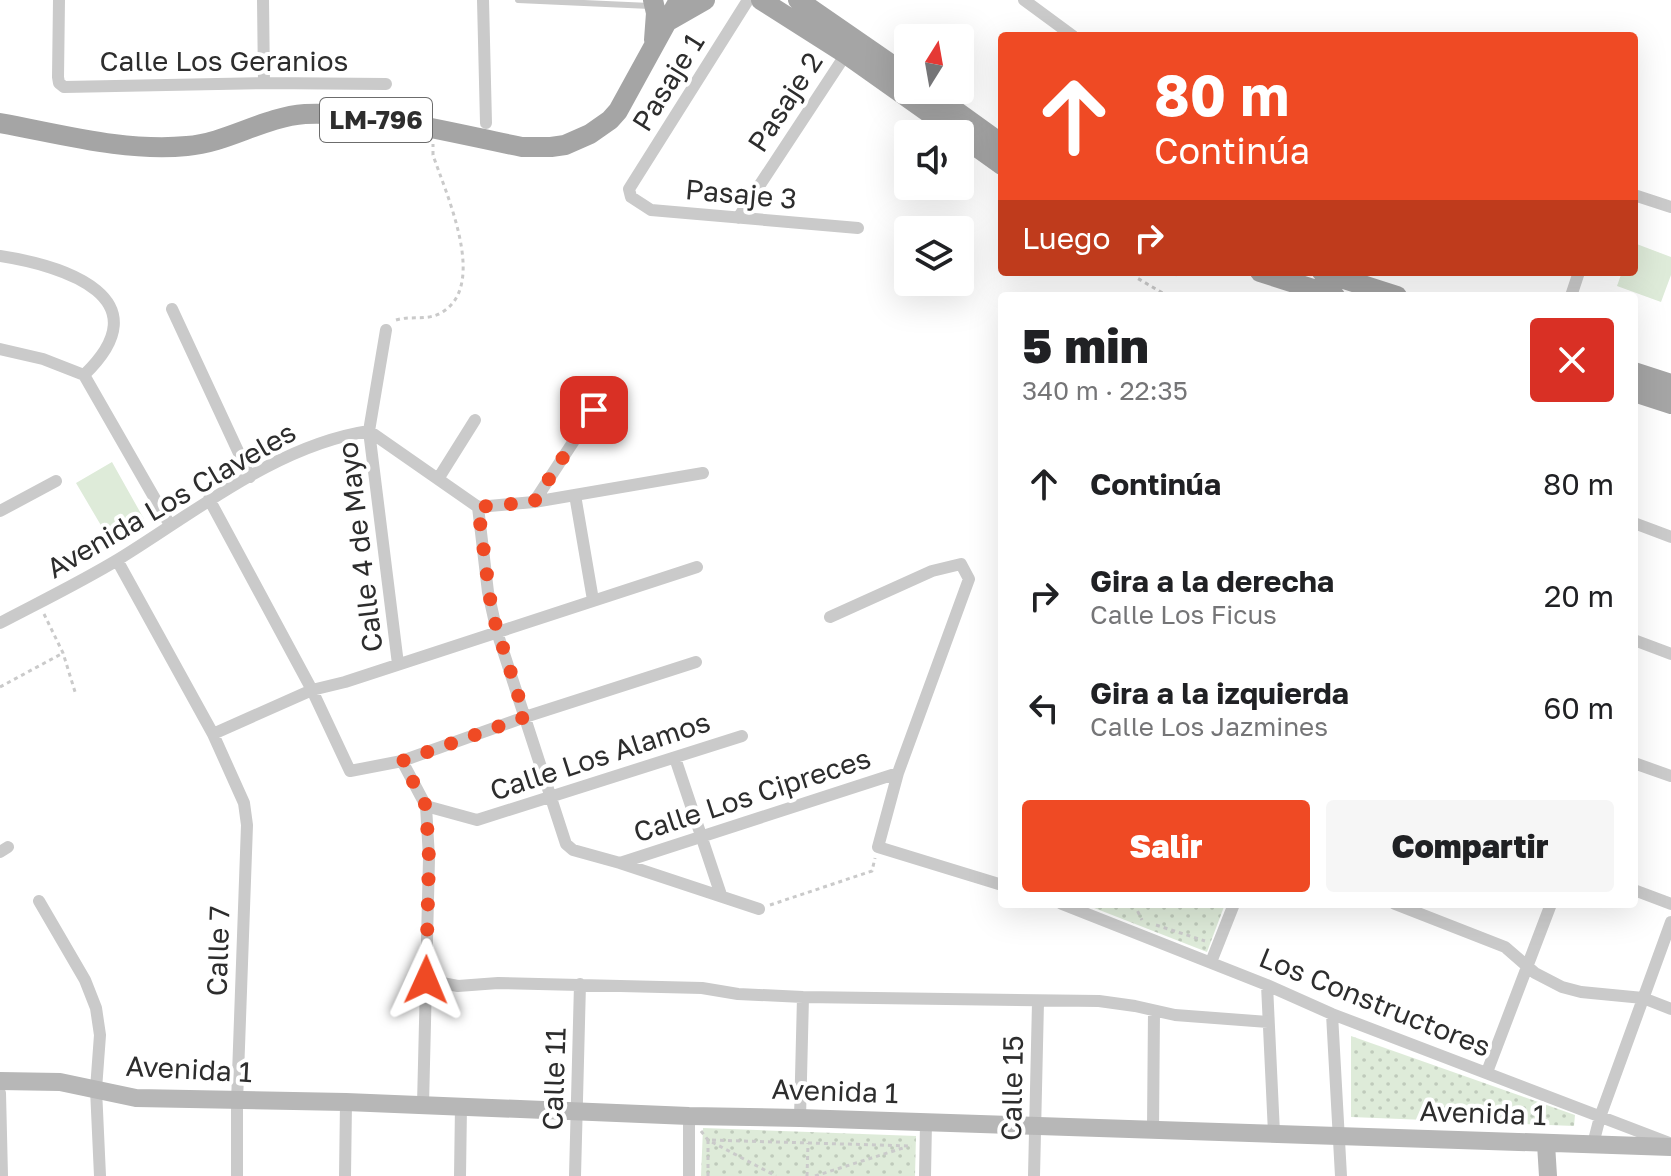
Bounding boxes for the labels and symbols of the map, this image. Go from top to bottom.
north arrow [894,24,974,104]
street label: Pasaje 1 [625,27,710,137]
street label: Calle Los Geranios [100,44,348,77]
street label: Pasaje 2 [740,46,829,157]
road number: LM-796 [320,98,432,142]
street label: Pasaje 3 [684,172,798,215]
pin [560,376,628,444]
street label: Avenida Los Claveles [40,415,301,584]
street label: Calle 4 de Mayo [330,440,389,654]
street label: Calle Los Alamos [486,704,714,807]
street label: Calle Los Cipreces [629,741,874,848]
street label: Calle 7 [199,905,236,997]
position arrow [384,938,468,1022]
street label: Los Constructores [1255,940,1496,1063]
street label: Calle 11 [535,1027,572,1131]
street label: Calle 15 [994,1035,1029,1141]
street label: Avenida 1 [125,1049,253,1088]
street label: Avenida 1 [771,1072,899,1109]
street label: Avenida 1 [1419,1094,1547,1131]

